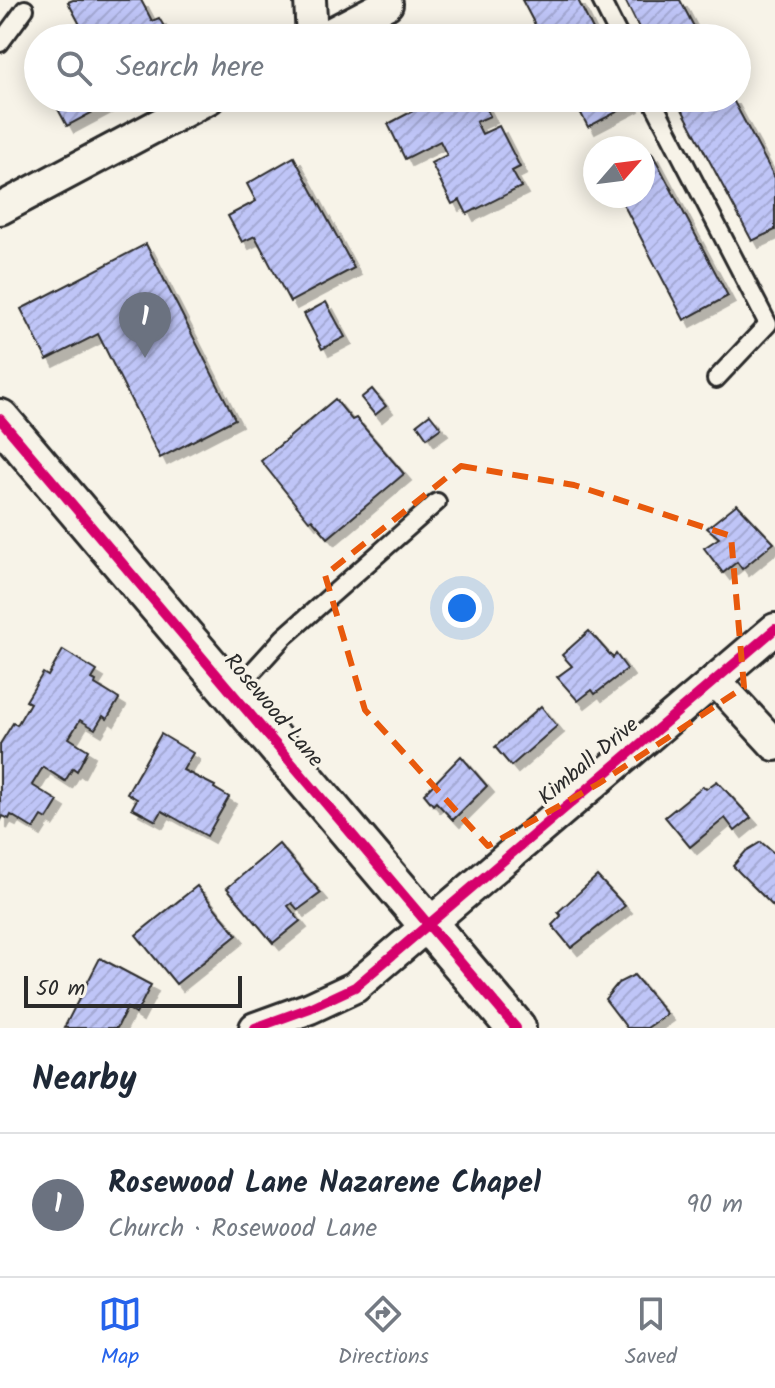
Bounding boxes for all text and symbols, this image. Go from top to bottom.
search box [24,24,751,112]
text: Search here [116,44,264,92]
icon: search [52,46,96,90]
north arrow [583,136,655,208]
pin: 1 [119,292,171,358]
your location [442,588,482,628]
street label: Rosewood Lane [214,646,332,776]
street label: Kimball Drive [531,709,647,815]
scale bar [24,972,242,1008]
text: 50 m [36,972,85,1007]
text: Nearby [32,1053,137,1107]
text: Rosewood Lane Nazarene Chapel [108,1160,541,1208]
text: 1 [54,1184,62,1226]
text: 90 m [686,1184,743,1226]
text: Church · Rosewood Lane [108,1208,377,1250]
tab: Map [98,1292,142,1375]
tab: Directions [338,1292,429,1375]
tab: Saved [625,1292,677,1375]

